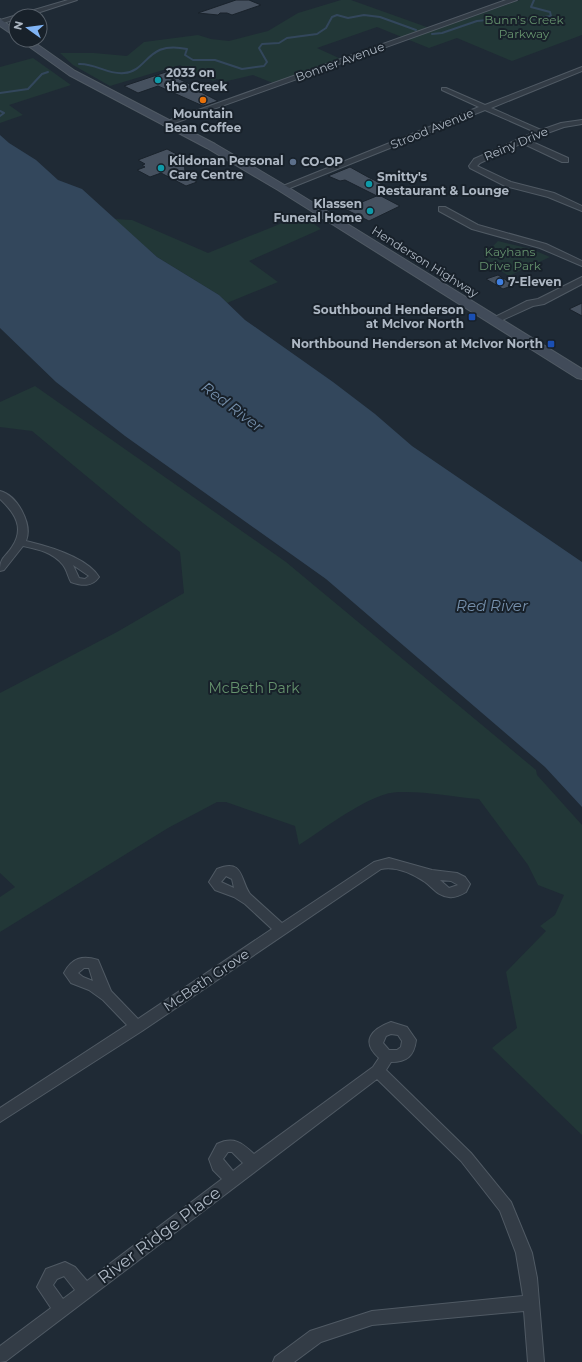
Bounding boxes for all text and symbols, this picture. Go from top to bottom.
north arrow [8,8,48,48]
park label: Bunn's Creek Parkway [484,12,565,41]
text: N [10,20,26,32]
street label: Bonner Avenue [293,39,386,85]
place label: 2033 on the Creek [166,65,227,94]
marker: 2033 on the Creek [153,75,163,85]
marker: Mountain Bean Coffee [198,95,208,105]
street label: Strood Avenue [388,105,476,152]
place label: Mountain Bean Coffee [165,106,242,135]
street label: Reiny Drive [482,123,550,164]
place label: Kildonan Personal Care Centre [169,153,284,182]
place label: CO-OP [301,154,343,169]
marker: CO-OP [288,157,298,167]
marker: Kildonan Personal Care Centre [156,163,166,173]
place label: Smitty's Restaurant & Lounge [377,169,510,198]
marker: Smitty's Restaurant & Lounge [364,179,374,189]
place label: Klassen Funeral Home [273,196,362,225]
marker: Klassen Funeral Home [365,206,375,216]
street label: Henderson Highway [369,223,482,301]
park label: Kayhans Drive Park [479,244,542,273]
place label: 7-Eleven [508,274,561,289]
marker: 7-Eleven [495,277,505,287]
place label: Southbound Henderson at McIvor North [313,302,464,331]
marker: Southbound Henderson at McIvor North [467,312,477,322]
place label: Northbound Henderson at McIvor North [291,336,543,351]
marker: Northbound Henderson at McIvor North [546,339,556,349]
water label: Red River [198,377,267,436]
water label: Red River [456,596,529,615]
park label: McBeth Park [208,679,300,697]
street label: McBeth Grove [160,945,252,1015]
street label: River Ridge Place [94,1182,224,1288]

